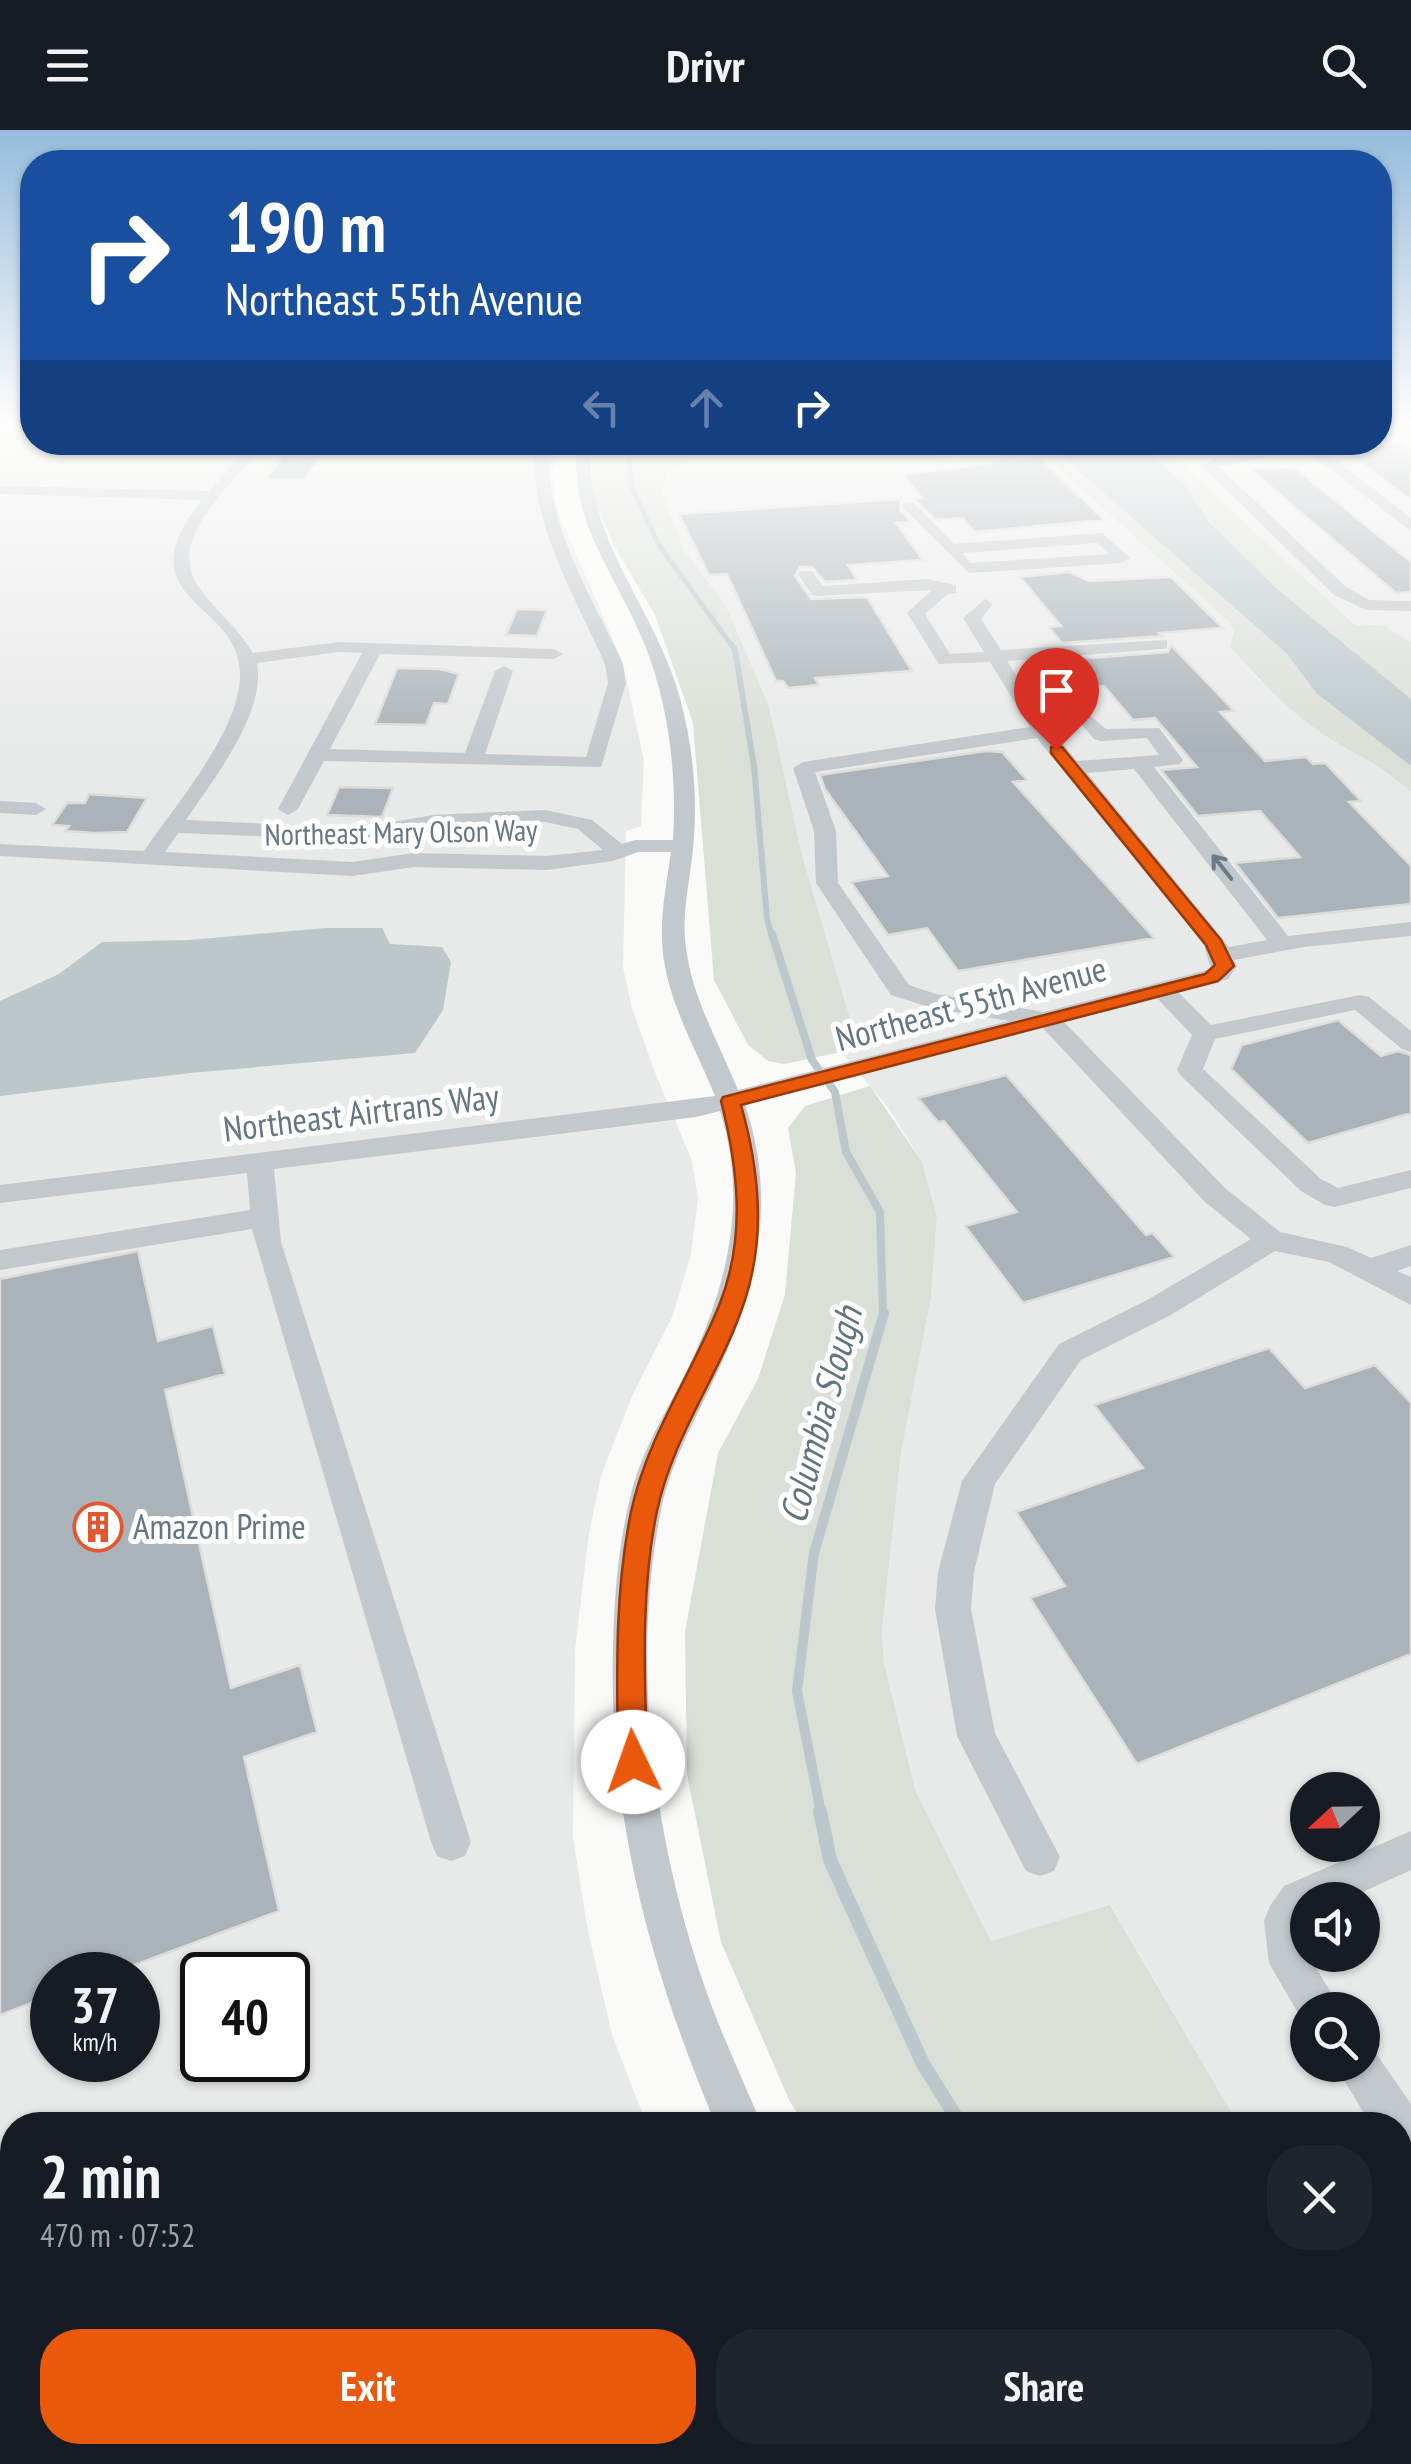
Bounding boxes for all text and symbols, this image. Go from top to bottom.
text: Drivr [666,36,745,94]
icon: menu [40,38,95,93]
icon: search [1316,38,1371,93]
text: 190 m [225,181,386,271]
icon: right [60,190,190,320]
text: Northeast 55th Avenue [225,269,583,327]
icon: left [574,380,629,435]
icon: ahead [679,380,734,435]
icon: right [784,380,839,435]
pin [1014,648,1099,751]
icon: arrive [1029,663,1084,718]
street label: Northeast Mary Olson Way [264,810,538,853]
one-way arrow [1211,854,1232,881]
street label: Northeast 55th Avenue [830,945,1111,1061]
street label: Northeast Airtrans Way [221,1072,502,1152]
water label: Columbia Slough [767,1299,873,1528]
building icon: Amazon Prime [72,1501,124,1553]
place label: Amazon Prime [133,1503,306,1549]
position arrow [581,1710,685,1814]
north arrow [1290,1772,1380,1862]
map controls [1290,1772,1380,2082]
button: sound [1290,1882,1380,1972]
speed limit sign: 40 [180,1952,310,2082]
text: 37 [71,1972,119,2037]
button: search [1290,1992,1380,2082]
text: km/h [73,2026,117,2058]
text: 2 min [40,2137,161,2215]
button: close [1267,2145,1372,2250]
text: 470 m · 07:52 [40,2214,195,2256]
button: Exit [40,2329,696,2444]
button: Share [716,2329,1372,2444]

